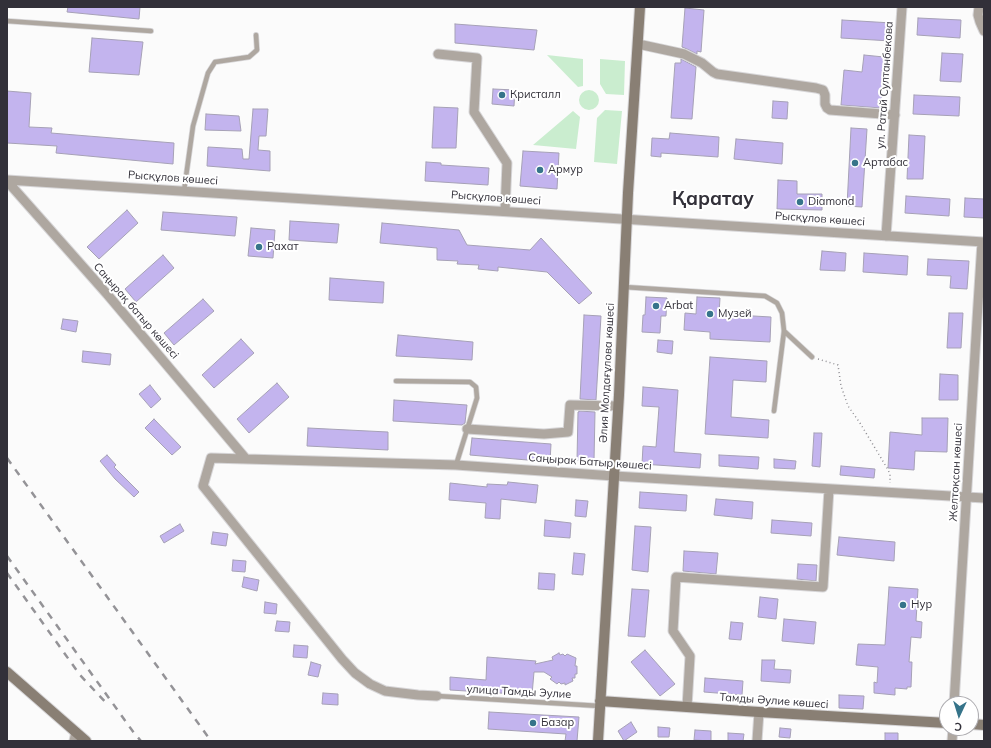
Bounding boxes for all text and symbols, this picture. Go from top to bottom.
street label: ул. Ратай Султанбекова [874,21,896,149]
place label: Кристалл [510,88,561,102]
marker: Кристалл [497,90,507,100]
place label: Артабас [863,156,908,170]
marker: Артабас [850,158,860,168]
place label: Армур [548,163,583,177]
marker: Армур [535,165,545,175]
street label: Рысқұлов көшесі [128,168,218,188]
street label: Рысқұлов көшесі [451,188,541,208]
district label: Қаратау [672,188,754,210]
place label: Diamond [808,195,854,209]
marker: Diamond [795,197,805,207]
street label: Рысқұлов көшесі [775,209,865,229]
place label: Рахат [267,240,298,254]
marker: Рахат [254,242,264,252]
street label: Саңырақ батыр көшесі [91,260,181,362]
place label: Arbat [664,299,693,313]
marker: Arbat [651,301,661,311]
street label: Әлия Молдағұлова көшесі [597,302,617,444]
place label: Музей [718,307,752,321]
marker: Музей [705,309,715,319]
street label: Желтоқсан көшесі [947,422,965,522]
street label: Саңырак Батыр көшесі [528,451,652,473]
place label: Нур [911,598,932,612]
marker: Нур [898,600,908,610]
street label: улица Тамды Эулие [466,683,572,701]
street label: Тамды Әулие көшесі [719,691,829,711]
north arrow [939,696,979,736]
place label: Базар [541,716,574,730]
marker: Базар [528,718,538,728]
text: С [954,720,962,734]

